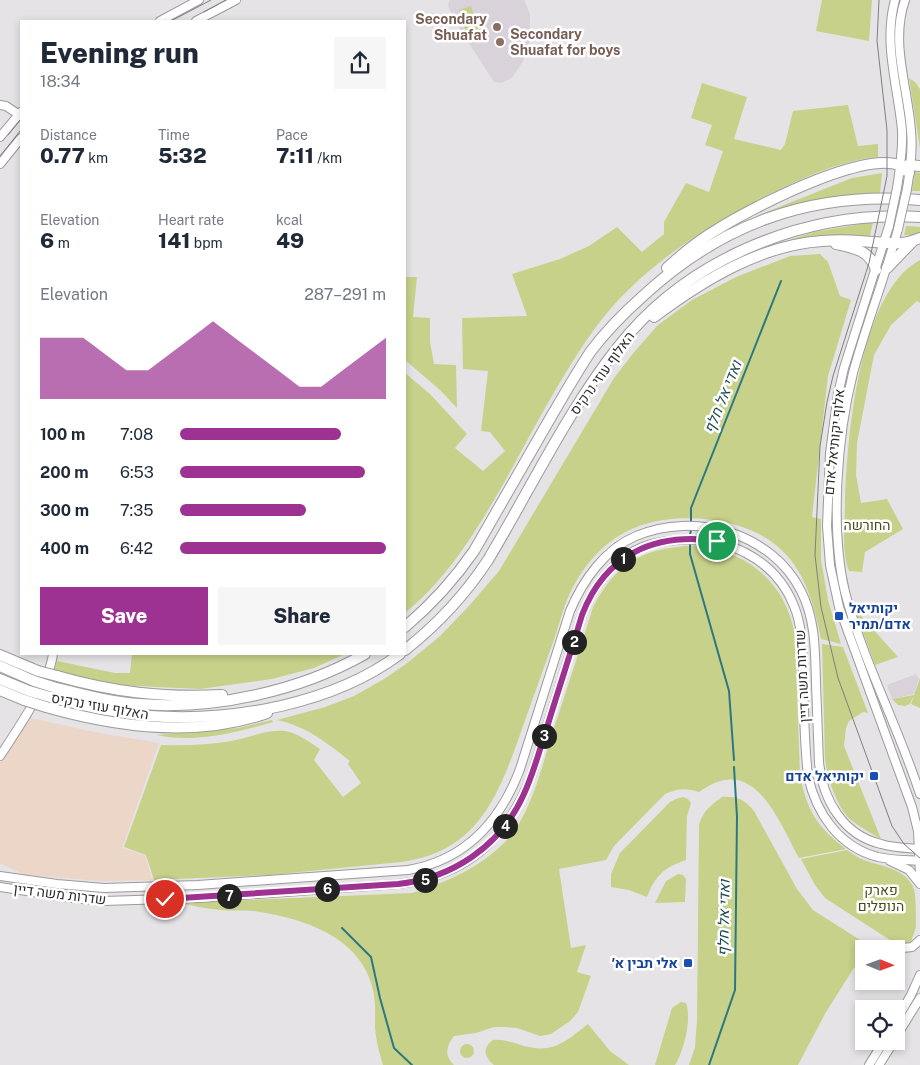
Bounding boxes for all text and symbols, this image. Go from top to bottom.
place label: Secondary Shuafat [415,11,487,43]
marker: Secondary Shuafat [491,21,503,33]
place label: Secondary Shuafat for boys [510,26,620,58]
text: Evening run [40,36,199,69]
marker: Secondary Shuafat for boys [494,36,506,48]
button: share [334,37,386,89]
text: 18:34 [40,72,81,91]
text: Distance [40,127,97,143]
text: Time [158,127,190,143]
text: Pace [276,127,308,143]
text: 0.77 [40,143,85,168]
text: 5:32 [158,143,207,168]
text: 7:11 [276,143,314,168]
text: km [85,150,108,166]
text: /km [314,150,342,166]
text: Elevation [40,212,99,228]
text: Heart rate [158,212,224,228]
text: kcal [276,212,303,228]
text: 6 [40,228,54,253]
text: 141 [158,228,190,253]
text: 49 [276,228,304,253]
text: m [54,235,70,251]
text: bpm [190,235,223,251]
text: Elevation [40,285,108,304]
text: 287–291 m [304,285,386,304]
street label: האלוף עוזי נרקיס [566,328,638,418]
water label: ואדי אל חלף [700,357,746,436]
street label: אלוף יקותיאל אדם [820,388,848,496]
text: 100 m [40,425,85,444]
text: 7:08 [120,425,153,444]
text: 200 m [40,463,89,482]
text: 6:53 [120,463,154,482]
text: 300 m [40,501,89,520]
text: 7:35 [120,501,154,520]
park label: החורשה [843,517,891,533]
pin [696,520,738,562]
icon: arrive [703,527,731,555]
text: 400 m [40,539,89,558]
text: 6:42 [120,539,153,558]
pin: 1 [610,546,636,572]
text: 1 [621,551,627,567]
button: Save [40,587,208,645]
button: Share [218,587,386,645]
place label: יקותיאל אדם/תמיר [849,600,911,632]
marker: יקותיאל אדם/תמיר [833,610,845,622]
street label: שדרות משה דיין [792,629,812,723]
pin: 2 [562,630,586,654]
text: 2 [570,634,579,650]
street label: האלוף עוזי נרקיס [50,690,150,722]
pin: 3 [532,724,556,748]
text: 3 [540,728,549,744]
place label: יקותיאל אדם [785,768,864,784]
marker: יקותיאל אדם [868,770,880,782]
pin: 4 [492,814,518,838]
text: 4 [501,818,510,834]
pin: 5 [412,868,438,892]
text: 5 [421,872,430,888]
pin: 6 [314,876,340,902]
pin [144,878,186,920]
water label: ואדי אל חלף [714,878,734,957]
street label: שדרות משה דיין [13,880,107,908]
text: 6 [323,881,332,897]
park label: פארק הנופלים [858,882,904,914]
pin: 7 [216,884,242,908]
icon: check [151,885,179,913]
text: 7 [225,888,234,904]
north arrow [855,940,905,990]
map controls [855,940,905,1050]
place label: אלי תבין א׳ [612,955,678,971]
marker: אלי תבין א׳ [682,957,694,969]
button: locate [855,1000,905,1050]

